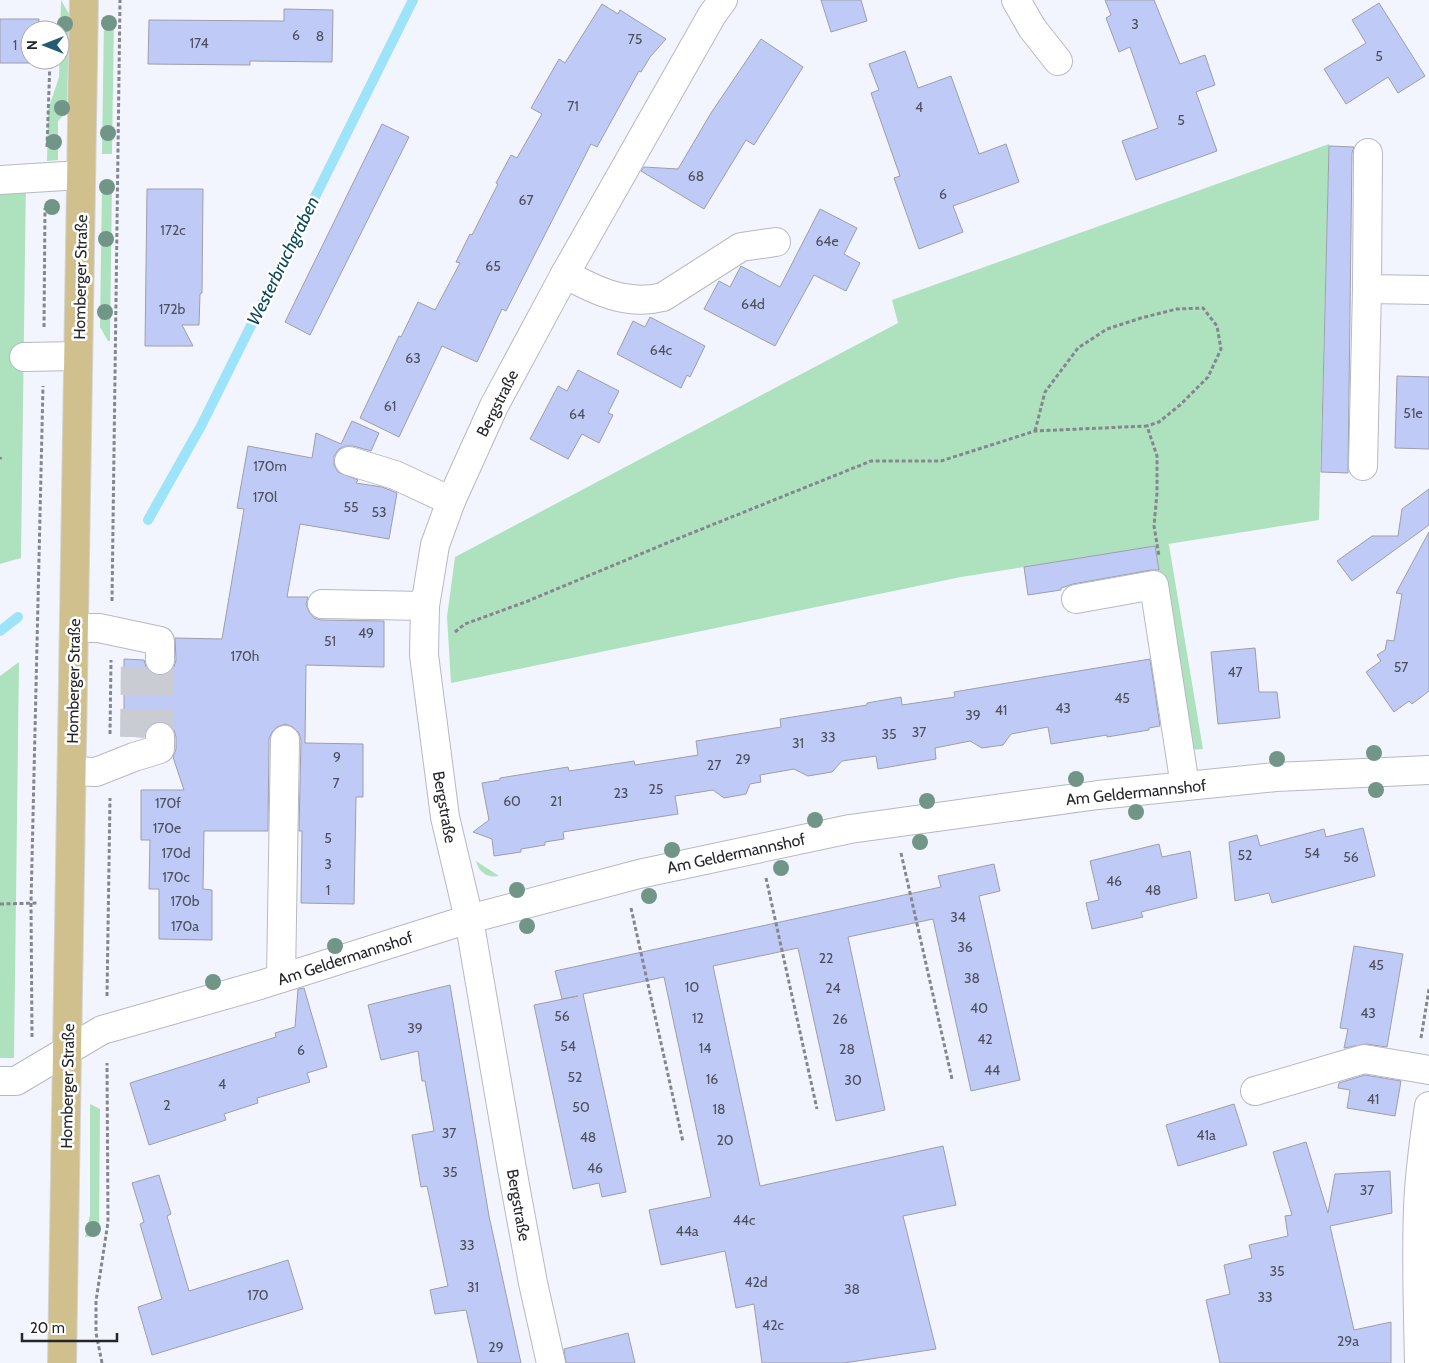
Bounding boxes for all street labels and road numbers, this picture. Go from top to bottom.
street label: Homberger Straße [70,214,91,340]
street label: Bergstraße [472,367,522,440]
street label: Homberger Straße [63,618,84,744]
street label: Bergstraße [429,770,460,845]
street label: Am Geldermannshof [1065,776,1208,809]
street label: Am Geldermannshof [665,829,808,877]
street label: Am Geldermannshof [275,927,416,989]
street label: Homberger Straße [57,1023,78,1149]
street label: Bergstraße [503,1168,534,1243]

